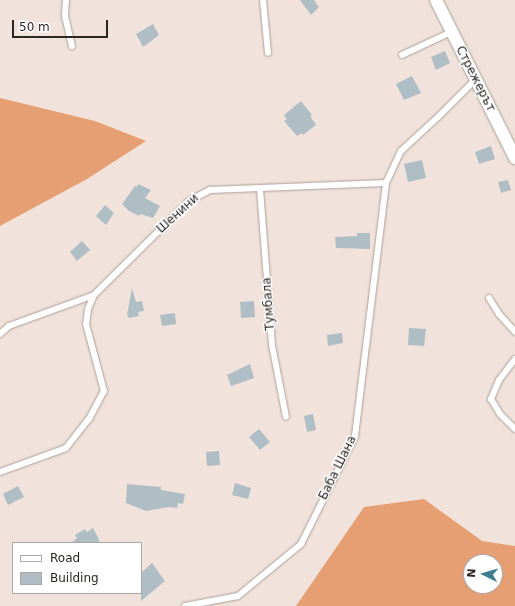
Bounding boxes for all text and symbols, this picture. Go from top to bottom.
scale bar [14,12,110,38]
text: 50 m [19,20,50,34]
street label: Стрежерът [452,44,498,114]
street label: Шенини [154,191,202,237]
street label: Тумбала [260,277,278,331]
street label: Баба Шана [316,434,360,502]
legend [12,542,142,594]
text: Road [50,551,80,565]
north arrow [463,554,503,594]
text: N [465,568,478,578]
text: Building [50,571,99,585]

